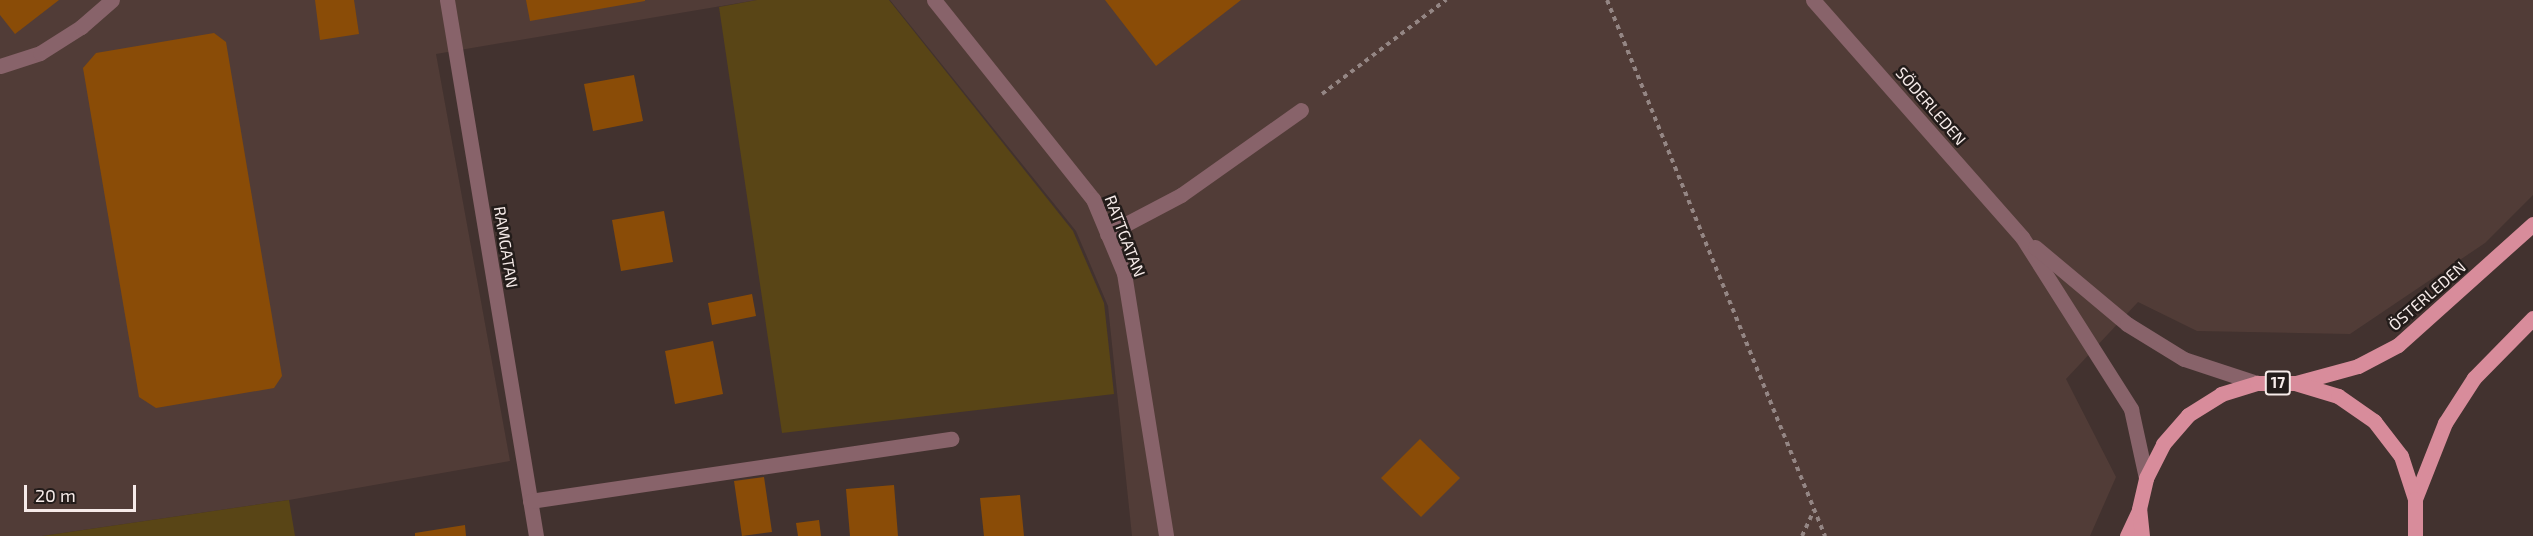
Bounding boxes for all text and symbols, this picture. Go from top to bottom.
street label: SÖDERLEDEN [1892,63,1970,149]
street label: RATTGATAN [1101,192,1149,280]
street label: RAMGATAN [490,205,522,289]
street label: ÖSTERLEDEN [2385,257,2469,335]
road number: 17 [2264,371,2292,395]
scale bar [27,473,140,511]
text: 20 m [35,484,76,506]

